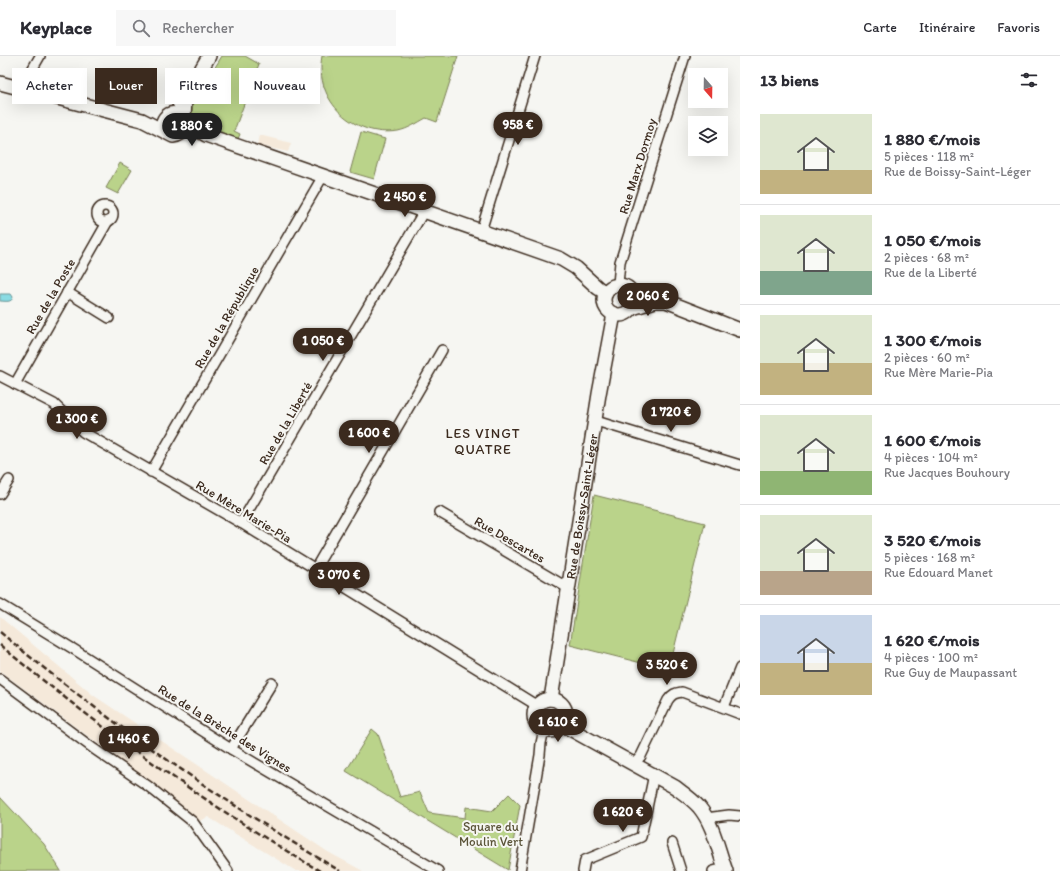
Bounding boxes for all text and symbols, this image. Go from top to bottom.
search box [116,10,396,46]
text: Keyplace [20,16,92,39]
icon: search [130,17,152,39]
text: Rechercher [162,19,234,37]
text: Carte [863,19,897,36]
text: Itinéraire [919,19,975,36]
text: Favoris [997,19,1040,36]
chip: Acheter [12,68,87,104]
chip: Louer [95,68,157,104]
chip: Filtres [165,68,231,104]
chip: Nouveau [239,68,320,104]
north arrow [688,68,728,108]
map controls [688,68,728,156]
icon: filters [1018,69,1040,91]
text: 13 biens [760,70,819,90]
pin: 958 € [490,112,546,146]
pin: 1 880 € [155,113,229,147]
street label: Rue Marx Dormoy [616,116,659,216]
button: layers [688,116,728,156]
text: 958 € [502,117,534,132]
text: 1 880 € [171,118,213,133]
text: 1 880 €/mois [884,129,980,149]
icon: home [792,130,840,178]
text: 5 pièces · 118 m² [884,149,974,164]
text: Rue de Boissy-Saint-Léger [884,164,1031,179]
pin: 2 450 € [368,184,442,218]
text: 2 450 € [384,189,426,204]
text: 1 050 €/mois [884,230,981,250]
icon: home [792,231,840,279]
text: 2 pièces · 68 m² [884,250,969,265]
street label: Rue de la Poste [23,256,78,337]
street label: Rue de la République [191,263,262,371]
text: Rue de la Liberté [884,265,977,280]
pin: 2 060 € [611,283,685,317]
text: 2 060 € [626,288,670,303]
pin: 1 050 € [286,328,360,362]
text: 1 300 €/mois [884,330,981,350]
icon: home [792,331,840,379]
text: 1 050 € [302,333,344,348]
text: 2 pièces · 60 m² [884,350,970,365]
text: Rue Mère Marie-Pia [884,365,993,380]
street label: Rue de la Liberté [256,379,315,467]
pin: 1 720 € [634,399,708,433]
text: 1 720 € [651,404,691,419]
pin: 1 300 € [40,406,114,440]
text: 1 300 € [56,411,98,426]
pin: 1 600 € [332,420,406,454]
text: 1 600 € [348,425,390,440]
district label: LES VINGT QUATRE [445,425,521,458]
text: 1 600 €/mois [884,430,981,450]
icon: home [792,431,840,479]
street label: Rue de Boissy-Saint-Léger [563,433,601,580]
text: 4 pièces · 104 m² [884,450,978,465]
text: Rue Jacques Bouhoury [884,465,1010,480]
street label: Rue Mère Marie-Pia [193,477,295,546]
street label: Rue Descartes [472,513,548,566]
text: 3 520 €/mois [884,530,981,550]
icon: home [792,531,840,579]
text: 5 pièces · 168 m² [884,550,975,565]
pin: 3 070 € [302,562,376,596]
text: Rue Edouard Manet [884,565,993,580]
text: 3 070 € [318,567,360,582]
text: 1 620 €/mois [884,630,980,650]
icon: home [792,631,840,679]
text: 4 pièces · 100 m² [884,650,978,665]
pin: 3 520 € [630,652,704,686]
text: 3 520 € [646,657,688,672]
text: Rue Guy de Maupassant [884,665,1017,680]
street label: Rue de la Brèche des Vignes [155,681,294,776]
pin: 1 610 € [521,709,595,743]
text: 1 610 € [538,714,578,729]
pin: 1 460 € [92,726,166,760]
text: 1 460 € [108,731,150,746]
pin: 1 620 € [586,799,660,833]
text: 1 620 € [602,804,644,819]
park label: Square du Moulin Vert [459,819,523,849]

